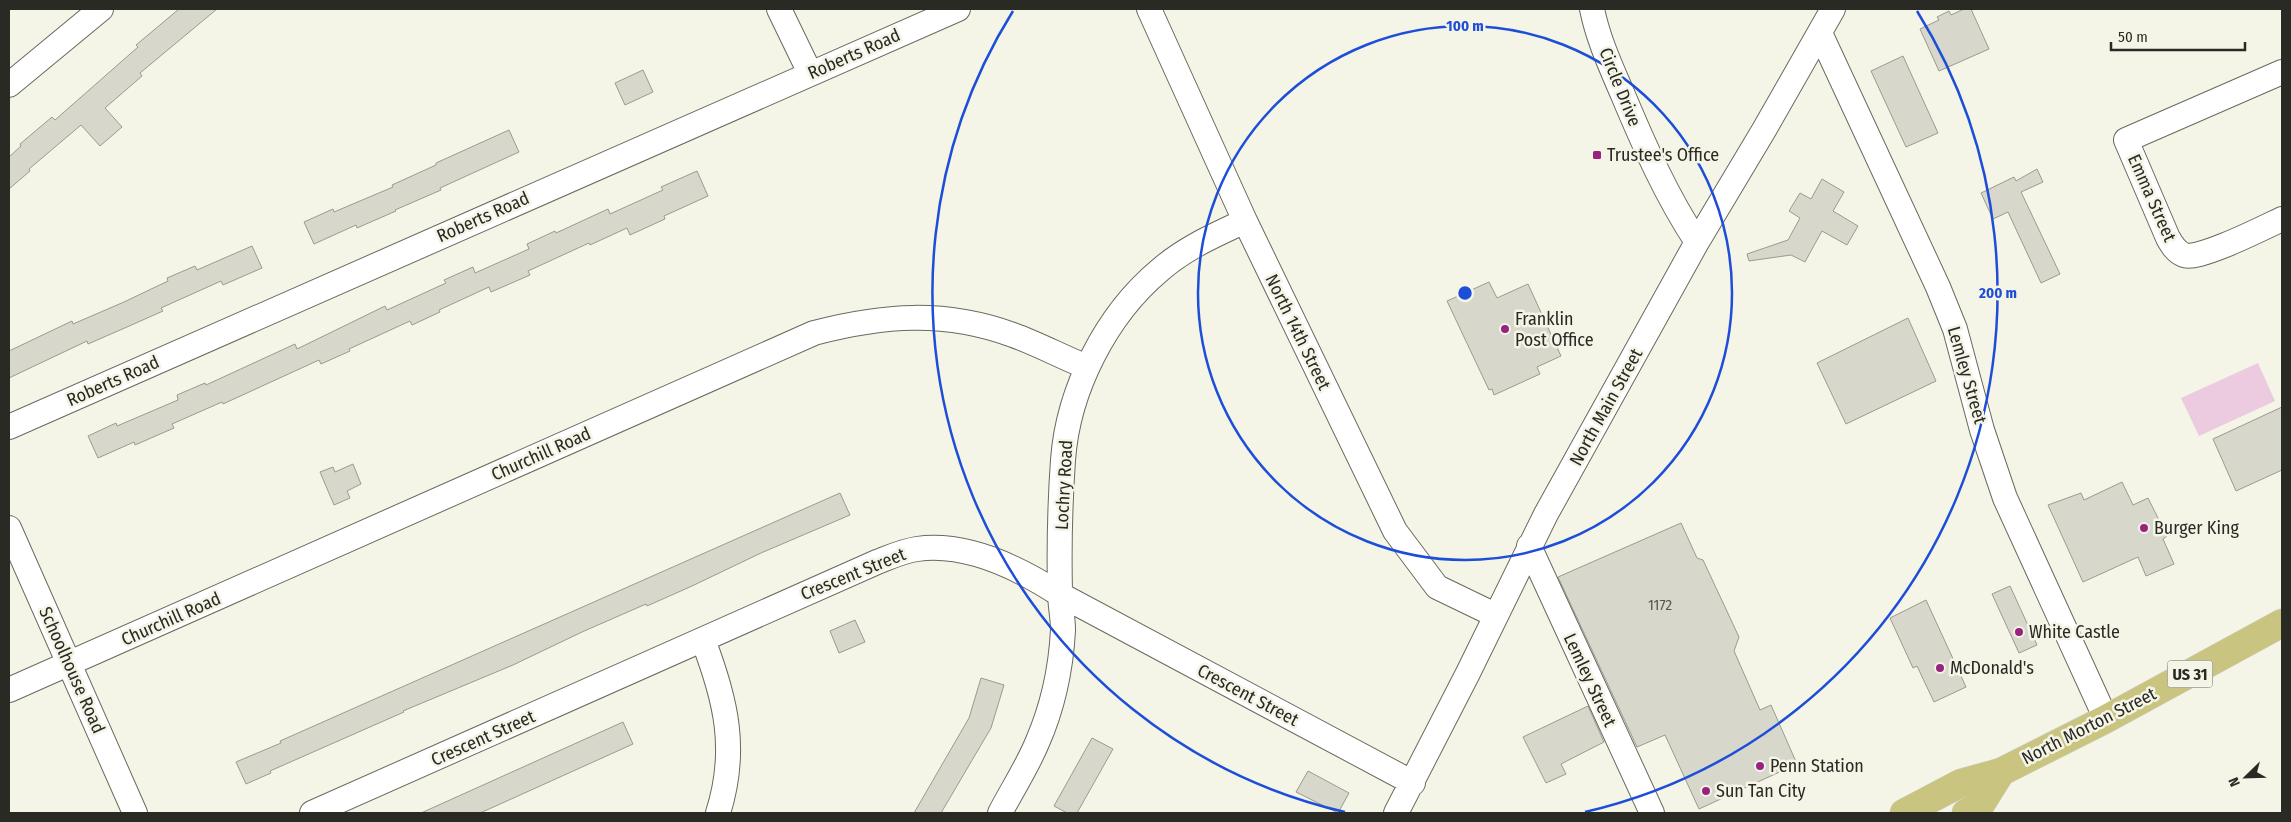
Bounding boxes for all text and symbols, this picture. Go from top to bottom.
text: 100 m [1446,17,1484,35]
scale bar [2111,20,2245,52]
street label: Roberts Road [804,24,904,84]
text: 50 m [2118,28,2148,46]
street label: Circle Drive [1594,44,1646,130]
place label: Trustee's Office [1607,144,1719,166]
marker: Trustee's Office [1591,149,1603,161]
street label: Emma Street [2123,151,2181,245]
street label: Roberts Road [433,187,533,247]
street label: North 14th Street [1261,271,1336,393]
centre of rings [1456,284,1474,302]
text: 200 m [1978,284,2017,302]
place label: Franklin Post Office [1515,308,1594,351]
marker: Franklin Post Office [1499,323,1511,335]
street label: Lemley Street [1943,324,1991,426]
street label: North Main Street [1565,345,1647,469]
street label: Roberts Road [63,351,163,411]
street label: Churchill Road [488,422,594,486]
street label: Lochry Road [1051,439,1077,531]
place label: Burger King [2154,517,2239,539]
marker: Burger King [2138,522,2150,534]
street label: Crescent Street [797,543,909,605]
street label: Churchill Road [118,587,224,651]
house number: 1172 [1648,596,1672,614]
street label: Schoolhouse Road [34,603,110,737]
place label: White Castle [2029,621,2120,643]
marker: White Castle [2013,626,2025,638]
street label: Lemley Street [1559,630,1621,730]
place label: McDonald's [1950,657,2034,679]
street label: Crescent Street [1194,659,1302,731]
road number: US 31 [2168,661,2212,688]
marker: McDonald's [1934,662,1946,674]
street label: North Morton Street [2018,683,2160,769]
street label: Crescent Street [428,705,538,771]
north arrow [2221,752,2271,802]
place label: Penn Station [1770,755,1864,777]
marker: Penn Station [1754,760,1766,772]
text: N [2225,775,2244,789]
place label: Sun Tan City [1716,780,1806,802]
marker: Sun Tan City [1700,785,1712,797]

